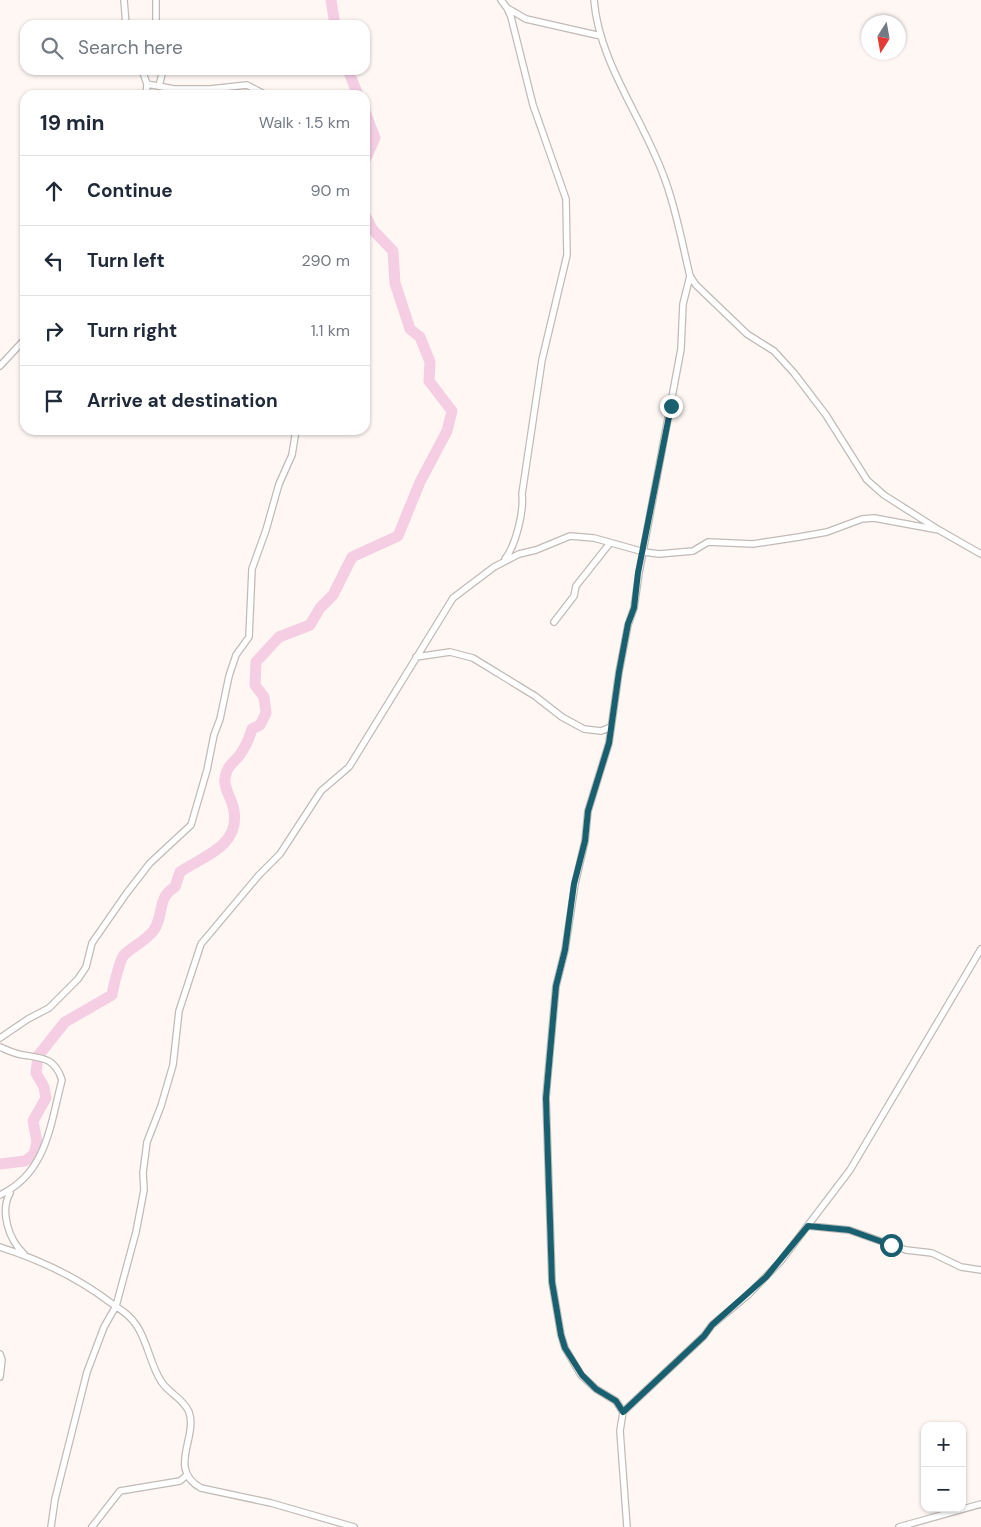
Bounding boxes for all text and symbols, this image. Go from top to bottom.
north arrow [861,15,906,60]
search box [20,20,370,75]
icon: search [38,34,66,62]
text: Search here [78,35,183,60]
text: 19 min [40,109,104,137]
text: Walk · 1.5 km [259,112,350,133]
icon: ahead [40,177,68,205]
text: Continue [87,178,173,203]
text: 90 m [310,180,350,201]
icon: left [40,247,68,275]
text: Turn left [87,248,165,273]
text: 290 m [301,250,350,271]
icon: right [40,317,68,345]
text: Turn right [87,318,177,343]
text: 1.1 km [311,320,350,341]
icon: arrive [40,387,68,415]
text: Arrive at destination [87,388,278,413]
route end [660,395,683,418]
route start [880,1234,903,1257]
map controls [921,1422,966,1512]
button: + [921,1422,966,1467]
button: − [921,1467,966,1512]

